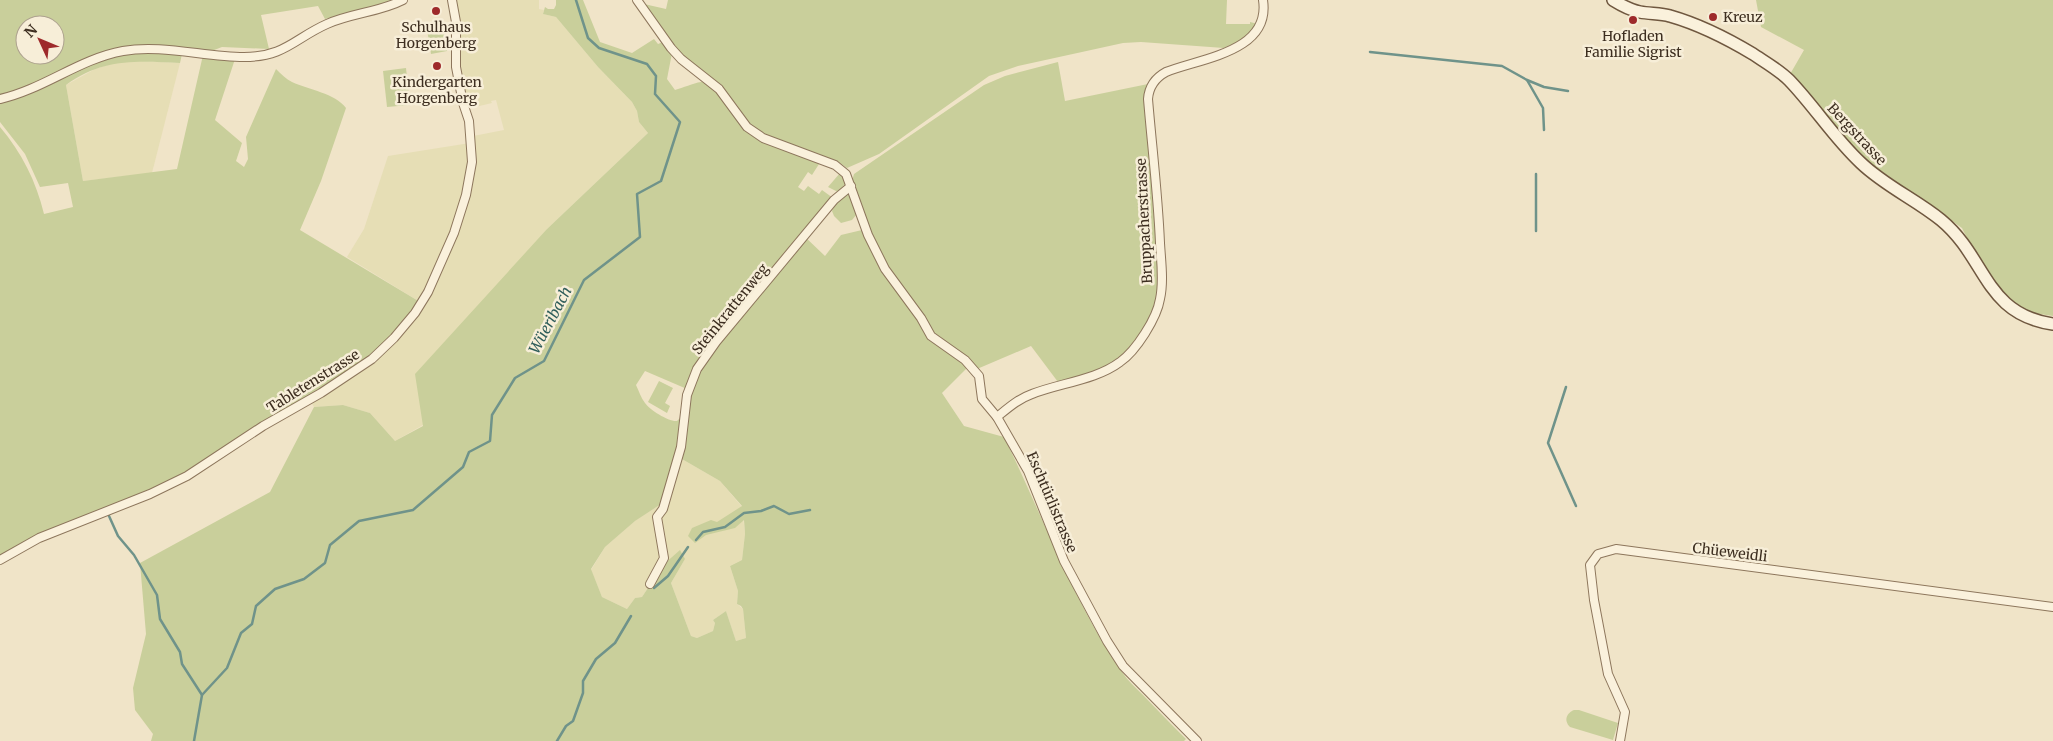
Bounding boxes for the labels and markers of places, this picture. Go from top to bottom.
marker: Schulhaus Horgenberg [430,5,442,17]
place label: Kreuz [1723,8,1763,26]
marker: Kreuz [1707,11,1719,23]
marker: Hofladen Familie Sigrist [1627,14,1639,26]
place label: Schulhaus Horgenberg [396,18,477,52]
place label: Hofladen Familie Sigrist [1584,27,1682,61]
marker: Kindergarten Horgenberg [431,60,443,72]
place label: Kindergarten Horgenberg [392,73,482,107]

